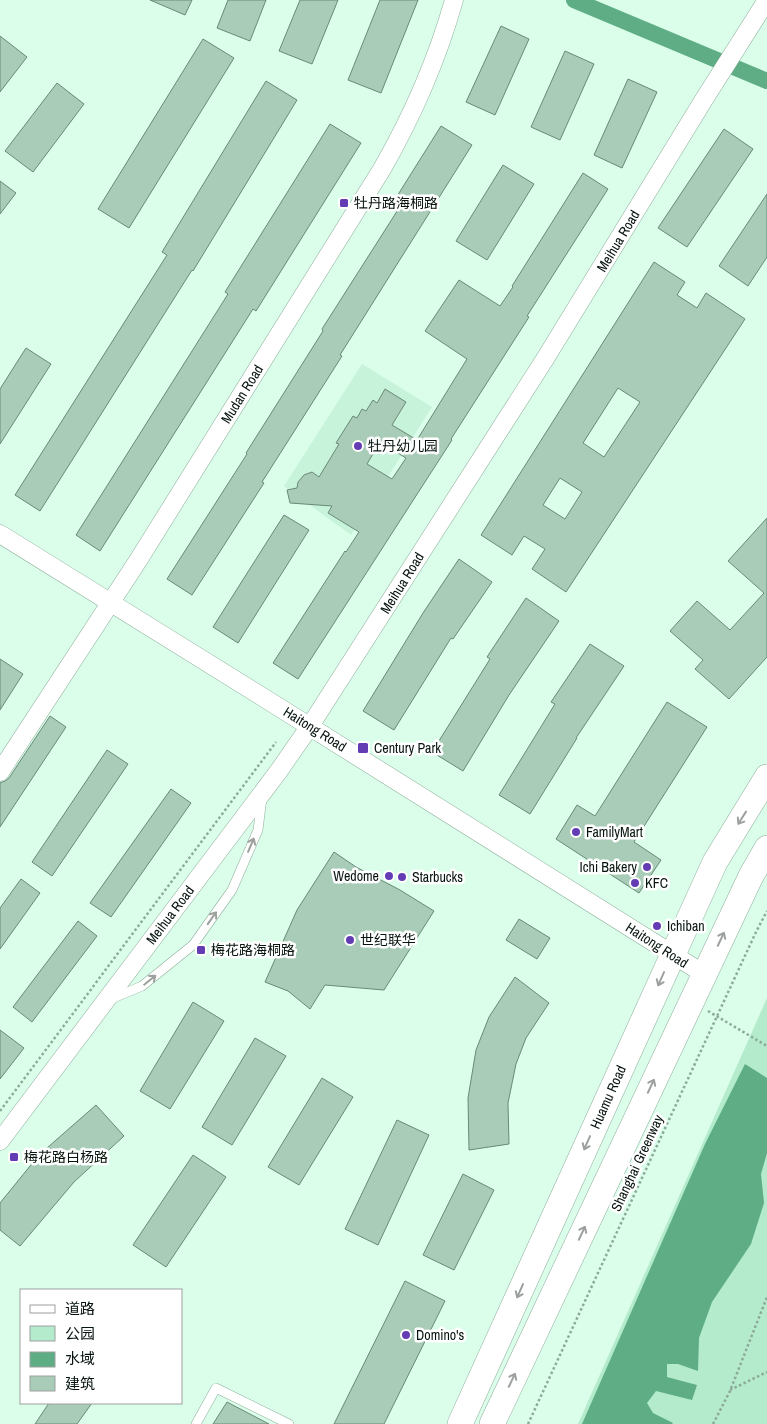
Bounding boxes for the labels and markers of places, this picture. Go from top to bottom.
place label: 牡丹路海桐路 [354,194,438,212]
marker: 牡丹路海桐路 [338,197,350,209]
place label: 牡丹幼儿园 [368,437,438,455]
marker: 牡丹幼儿园 [352,440,364,452]
place label: Century Park [374,739,441,757]
marker: Century Park [356,741,370,755]
place label: FamilyMart [586,823,643,841]
marker: FamilyMart [570,826,582,838]
place label: Ichi Bakery [580,858,637,876]
marker: Ichi Bakery [641,861,653,873]
place label: Wedome [333,867,379,885]
place label: Starbucks [412,868,463,886]
marker: Wedome [383,870,395,882]
marker: Starbucks [396,871,408,883]
place label: KFC [645,874,668,892]
marker: KFC [629,877,641,889]
place label: Ichiban [667,917,705,935]
marker: Ichiban [651,920,663,932]
place label: 世纪联华 [360,931,416,949]
marker: 世纪联华 [344,934,356,946]
place label: 梅花路海桐路 [211,941,295,959]
marker: 梅花路海桐路 [195,944,207,956]
place label: 梅花路白杨路 [24,1148,108,1166]
marker: 梅花路白杨路 [8,1151,20,1163]
place label: Domino's [416,1326,464,1344]
marker: Domino's [400,1329,412,1341]

